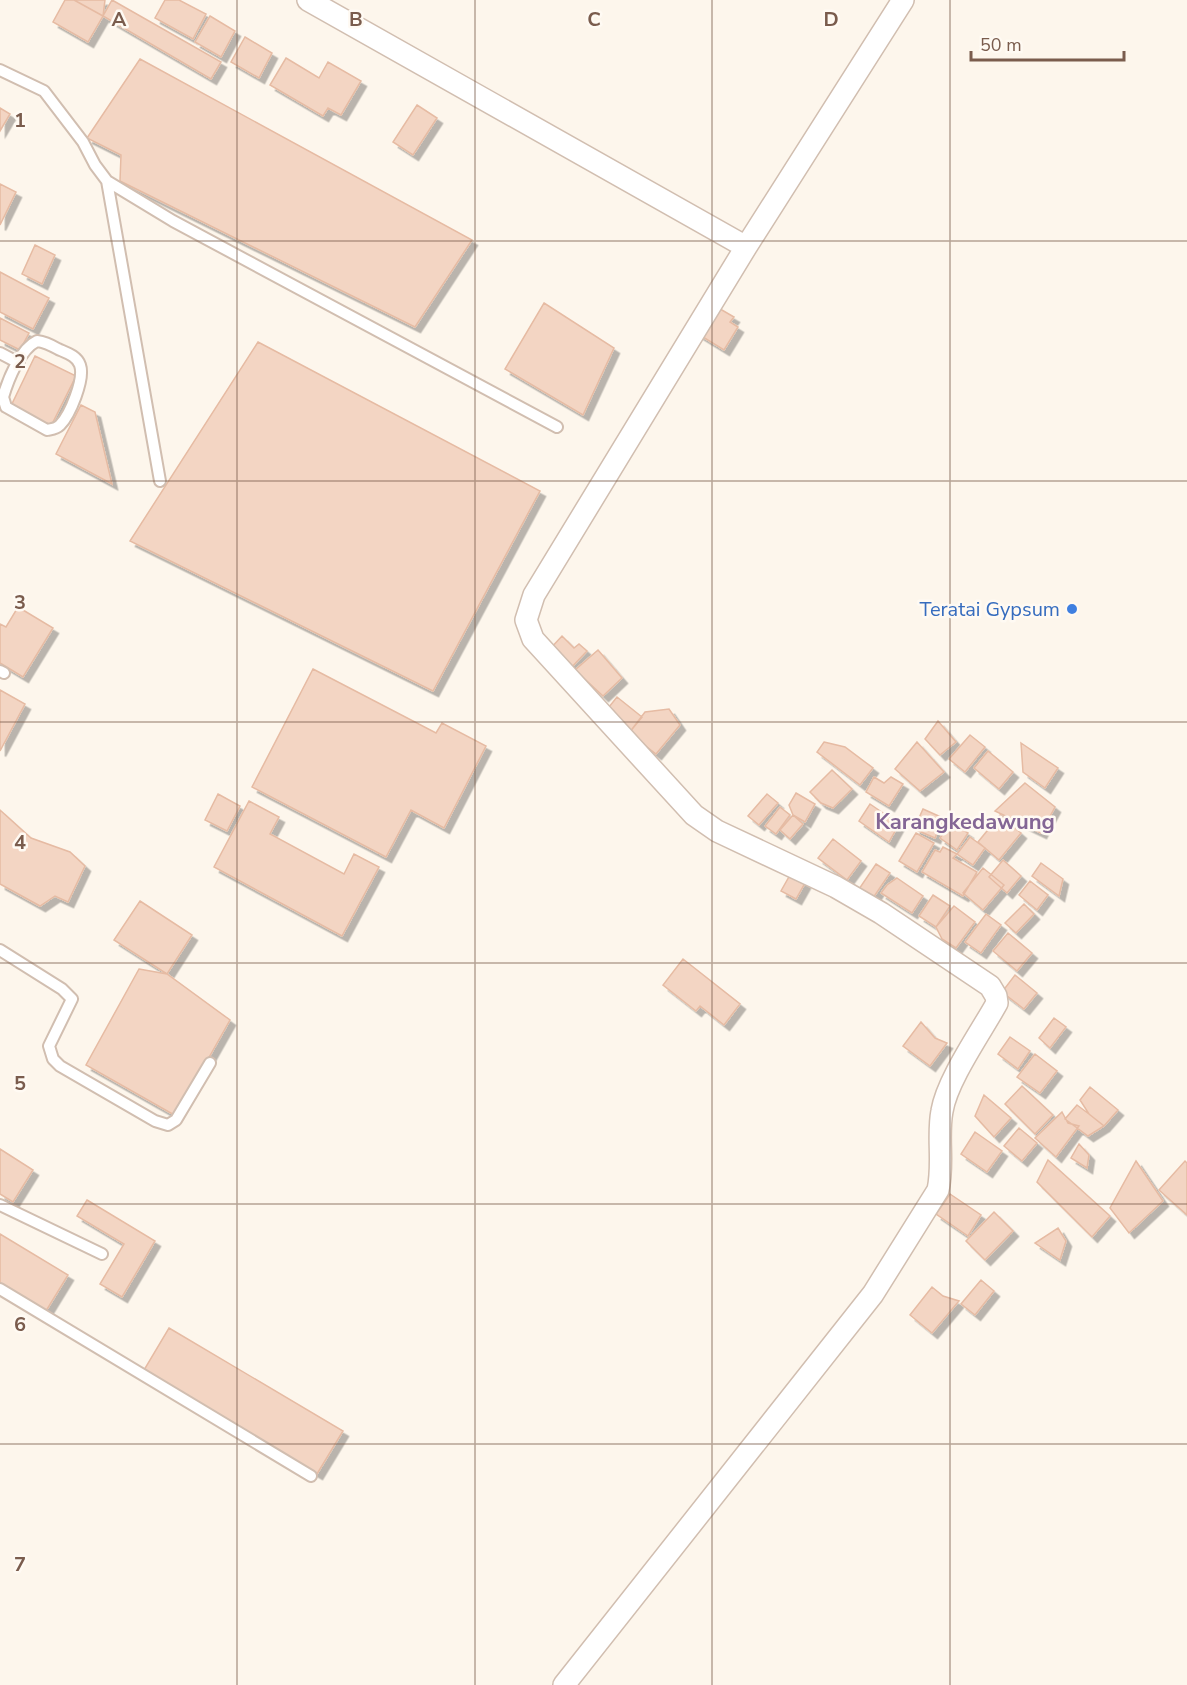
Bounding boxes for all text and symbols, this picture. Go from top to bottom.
text: A [112,6,127,33]
text: B [349,6,363,33]
text: C [587,6,601,33]
text: D [823,6,839,33]
scale bar [971,24,1124,62]
text: 50 m [980,33,1022,57]
text: 1 [14,107,26,134]
text: 2 [14,348,26,375]
text: 3 [14,589,26,616]
place label: Teratai Gypsum [919,596,1060,623]
marker: Teratai Gypsum [1065,602,1079,616]
district label: Karangkedawung [875,807,1055,837]
text: 4 [14,829,26,856]
text: 5 [14,1070,26,1097]
text: 6 [14,1311,26,1338]
text: 7 [14,1551,26,1578]

